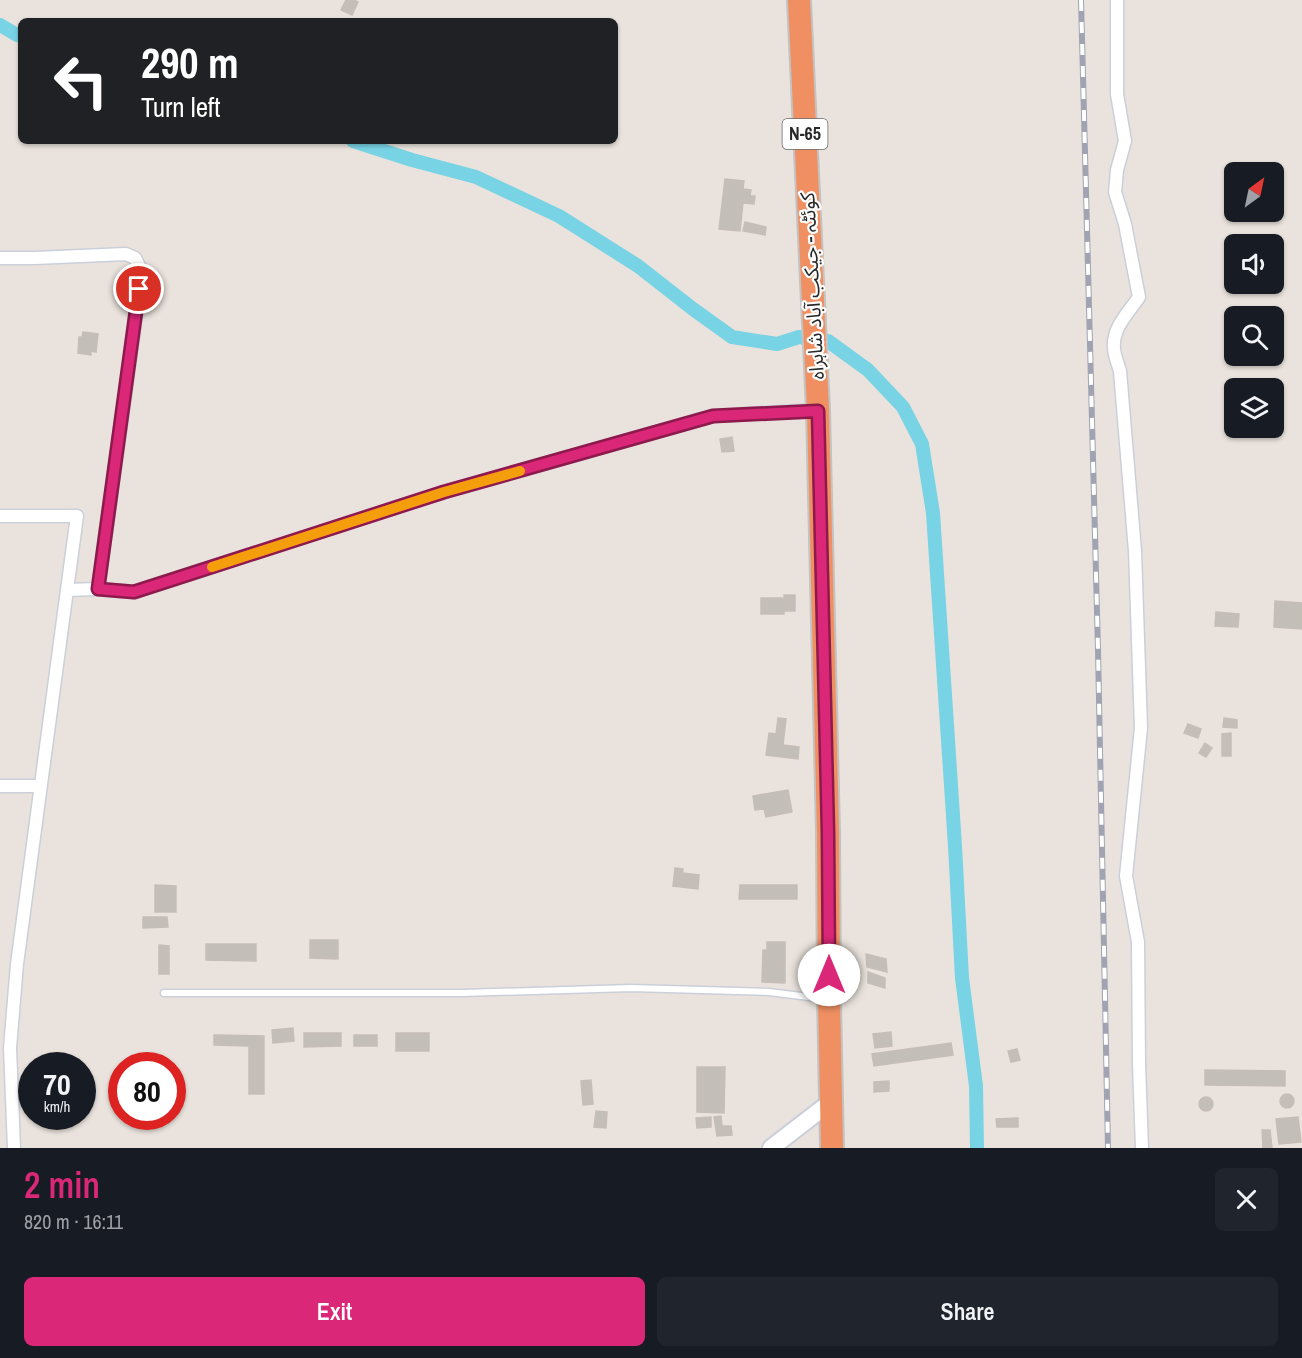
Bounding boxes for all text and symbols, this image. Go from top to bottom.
text: 290 m [141,35,239,91]
icon: left [42,42,120,120]
text: Turn left [141,89,220,125]
road number: N-65 [782,119,828,149]
north arrow [1224,162,1284,222]
map controls [1224,162,1284,438]
street label: کوئٹہ - جیکب آباد شاہراہ [793,191,830,380]
button: sound [1224,234,1284,294]
pin [113,263,164,314]
icon: arrive [122,272,155,305]
button: search [1224,306,1284,366]
button: layers [1224,378,1284,438]
position arrow [797,943,861,1007]
speed limit sign: 80 [108,1052,186,1130]
text: 70 [43,1064,71,1104]
text: km/h [44,1096,70,1117]
text: 2 min [24,1161,100,1209]
button: close [1215,1168,1278,1231]
text: 820 m · 16:11 [24,1208,123,1235]
button: Exit [24,1277,645,1346]
button: Share [657,1277,1278,1346]

